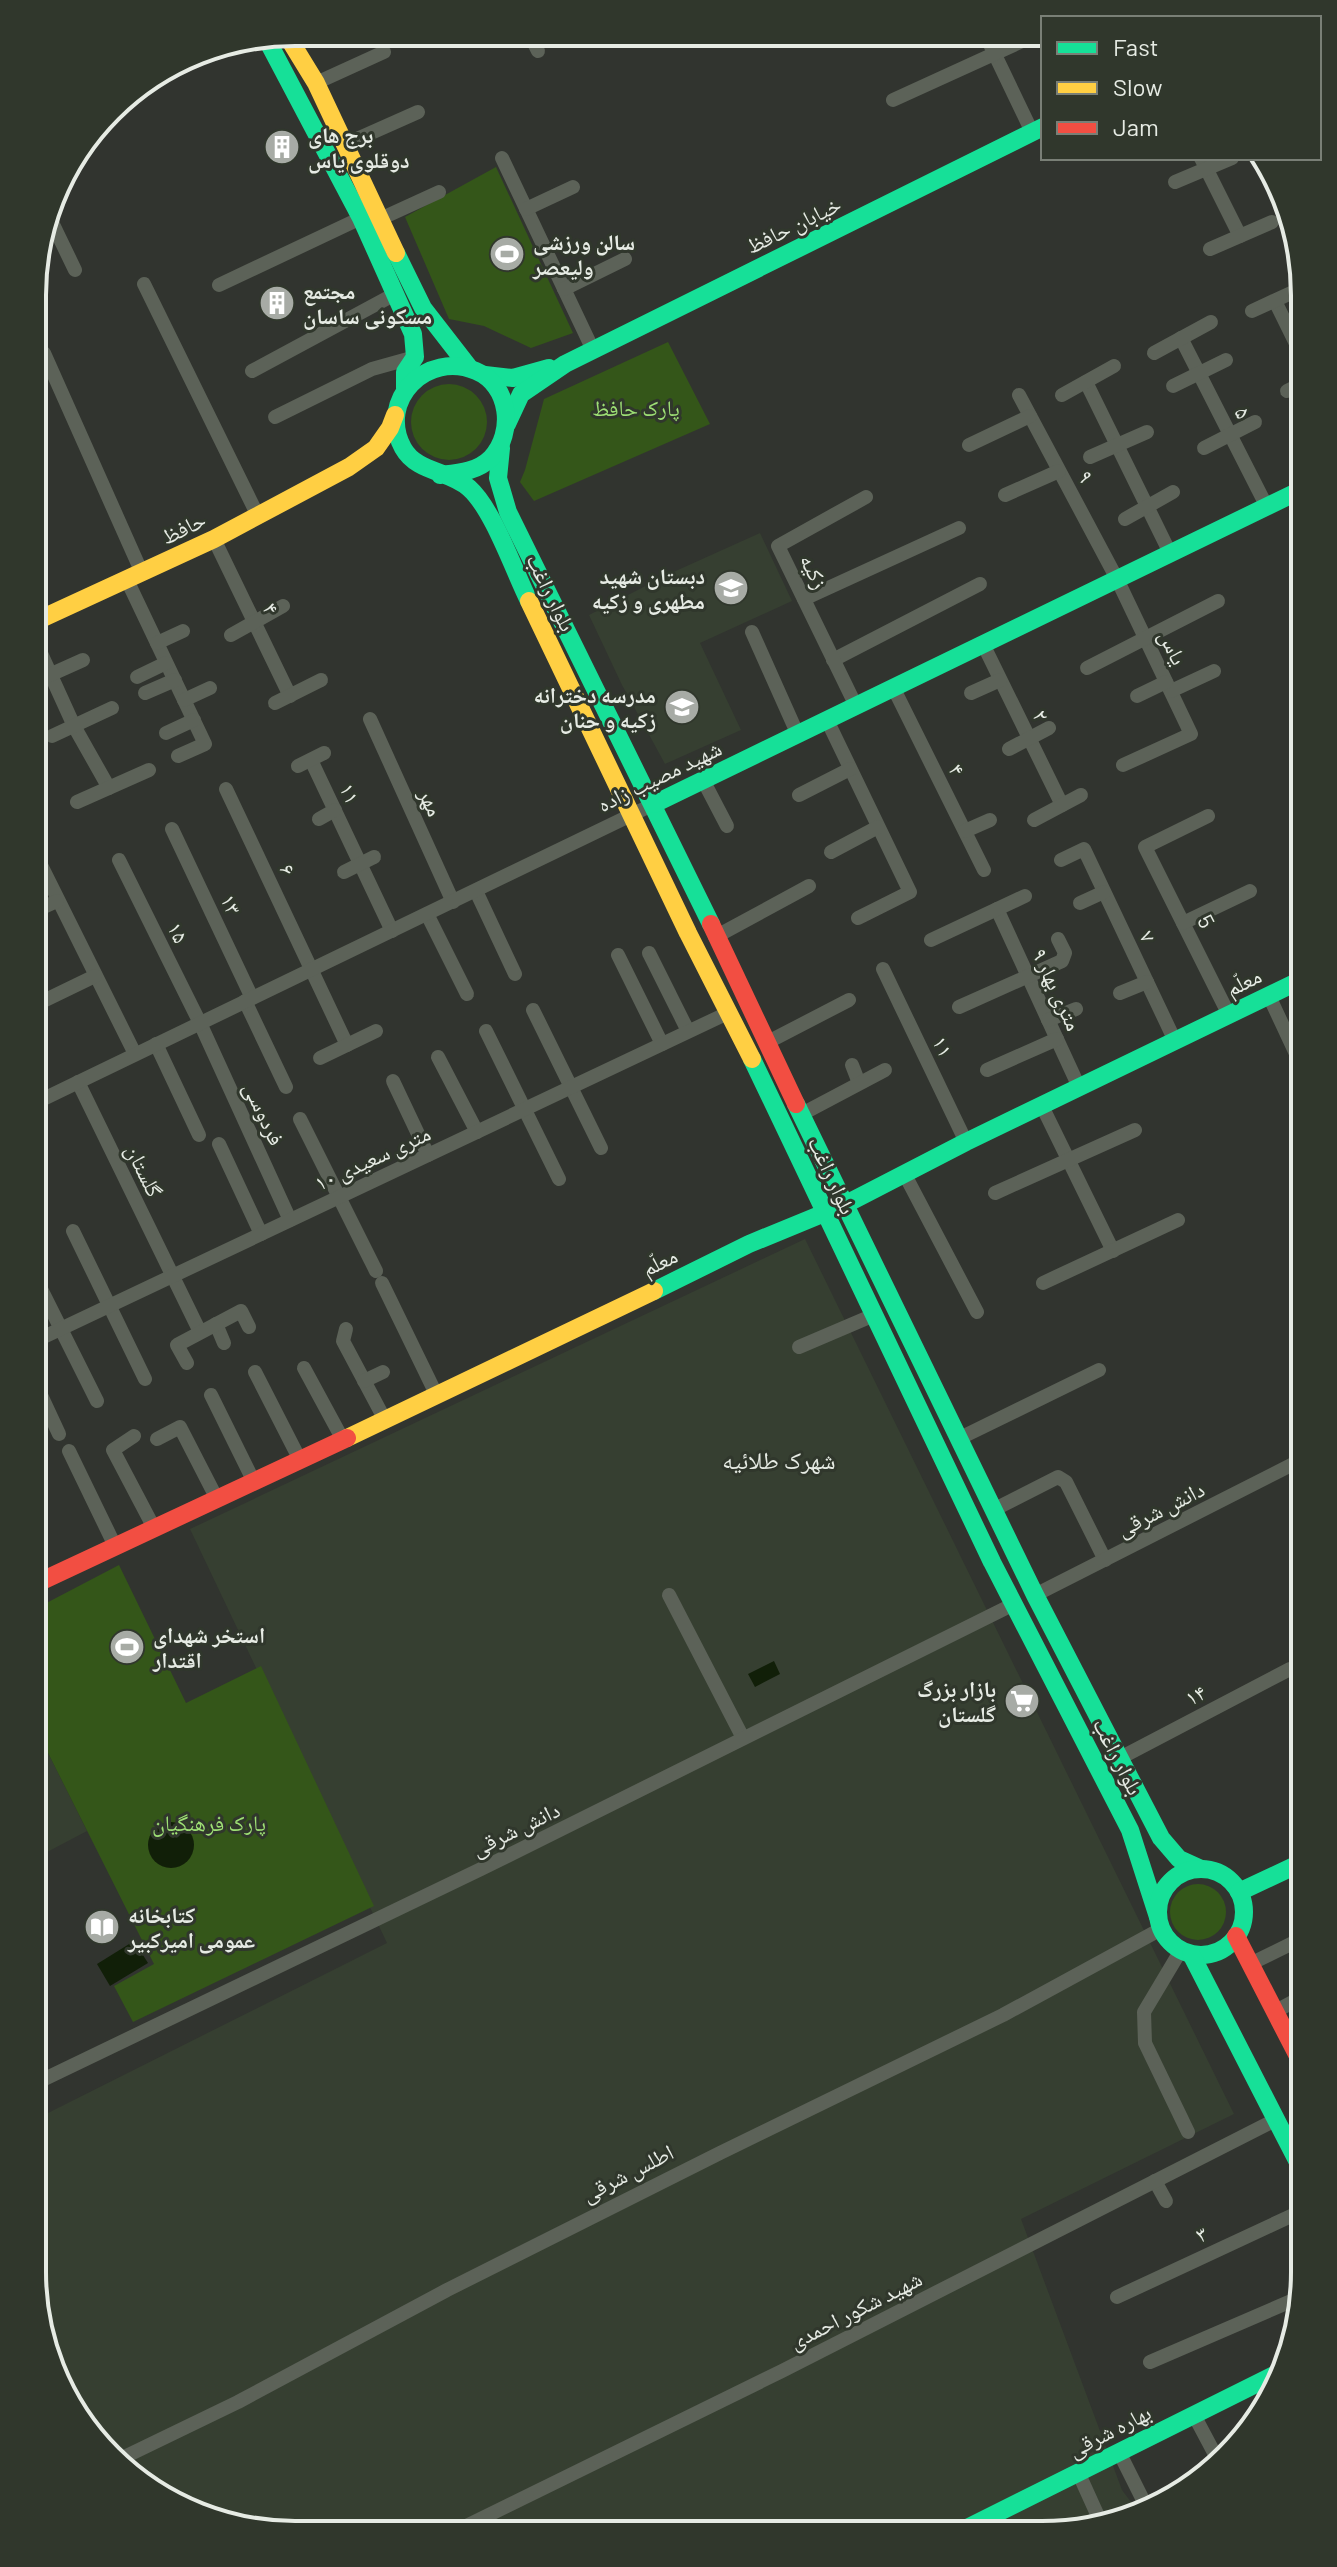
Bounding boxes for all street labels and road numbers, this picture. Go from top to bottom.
street label: خیابان حافظ [741,190,846,260]
street label: ۵ [1230,402,1258,422]
street label: ۹ [1073,466,1101,486]
street label: حافظ [157,505,209,549]
street label: بلوار راغب [521,549,582,635]
street label: زکیه [795,549,834,593]
street label: ۴ [258,598,286,618]
street label: یاس [1153,625,1193,669]
street label: ۲ [1028,705,1056,725]
street label: شهید مصیب زاده [593,734,726,817]
street label: ۴ [944,759,972,779]
street label: ۱۱ [335,779,367,807]
street label: مهر [413,783,449,820]
street label: ۶ [275,859,303,879]
street label: ۱۳ [216,890,248,919]
street label: 5 [1193,910,1221,932]
street label: ۱۵ [163,917,195,947]
street label: ۷ [1135,926,1163,946]
street label: ۹ متری بهار [1026,944,1088,1035]
street label: معلّم [1221,961,1266,1003]
street label: ۱۱ [928,1031,960,1061]
street label: فردوسی [237,1077,291,1150]
street label: ۱۰ متری سعیدی [310,1119,435,1197]
street label: بلوار راغب [803,1132,862,1218]
street label: گلستان [119,1139,169,1202]
street label: معلّم [637,1241,682,1283]
street label: دانش شرقی [1112,1475,1209,1543]
street label: ۱۴ [1180,1678,1210,1710]
street label: بلوار راغب [1088,1713,1149,1799]
street label: دانش شرقی [467,1796,564,1862]
street label: اطلس شرقی [577,2138,678,2208]
street label: ۳ [1191,2219,1211,2247]
street label: شهید شکور احمدی [784,2264,927,2355]
street label: بهاره شرقی [1063,2398,1156,2464]

